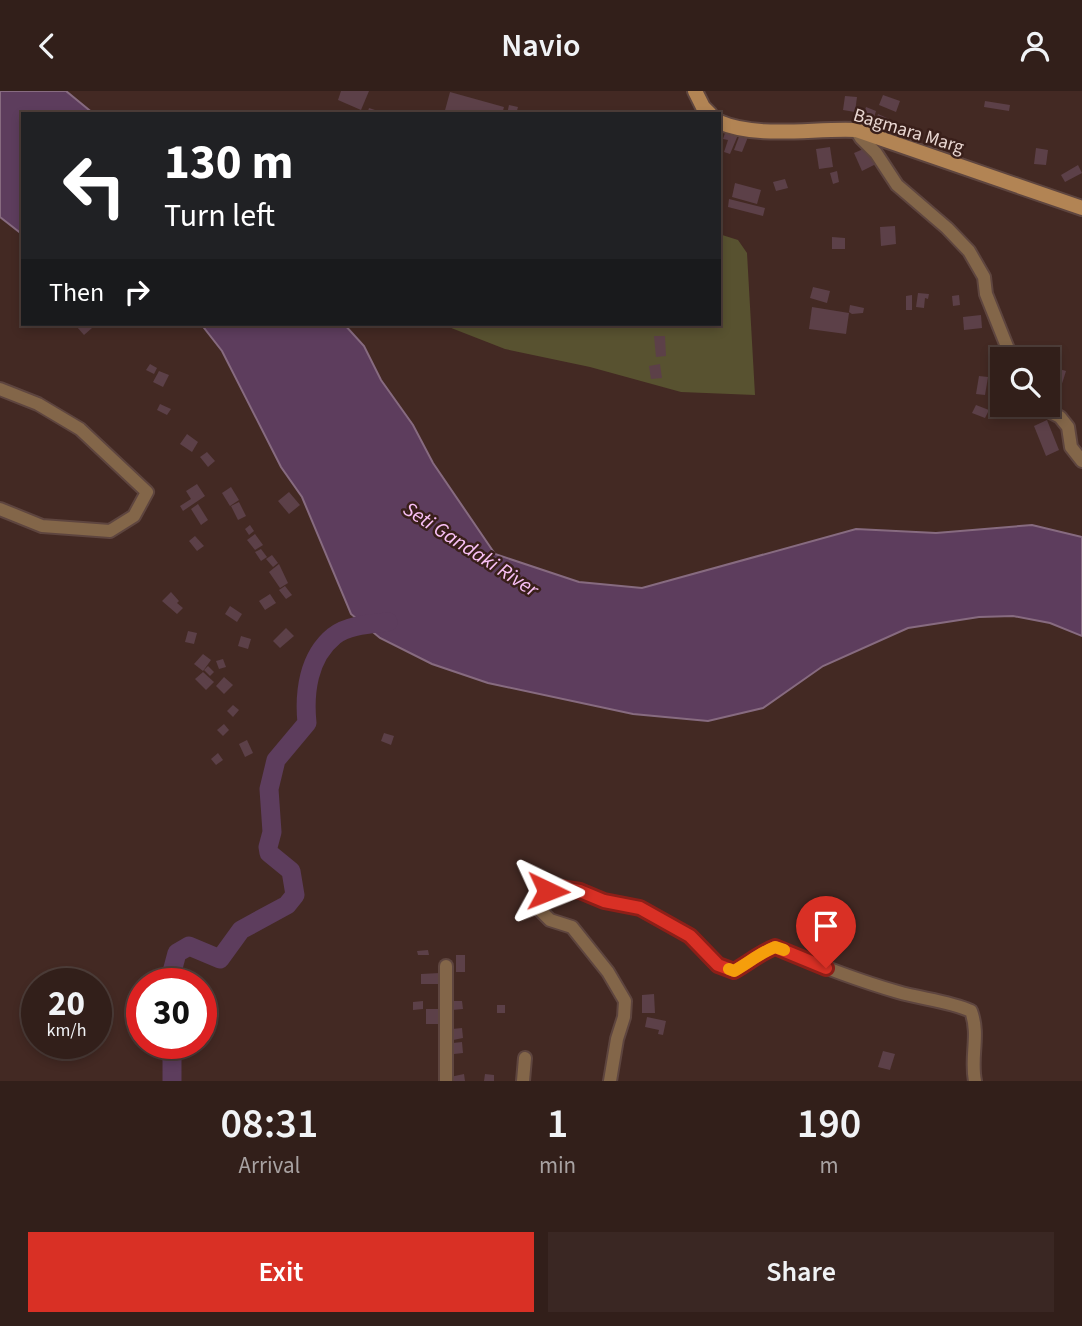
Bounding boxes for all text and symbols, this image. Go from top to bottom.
text: Navio [501,23,581,69]
icon: back [28,27,66,65]
icon: person [1016,27,1054,65]
street label: Bagmara Marg [850,102,968,161]
text: 130 m [164,128,293,198]
icon: left [49,140,140,231]
text: Turn left [164,193,275,239]
icon: right [118,273,156,311]
text: Then [49,274,104,311]
map controls [990,347,1060,417]
button: search [990,347,1060,417]
water label: Seti Gandaki River [397,494,545,604]
position arrow [511,854,585,928]
pin [796,896,856,968]
icon: arrive [807,907,845,945]
speed limit sign: 30 [126,968,217,1059]
text: 20 [48,979,85,1029]
text: km/h [47,1018,86,1043]
text: 08:31 [221,1094,318,1154]
text: 1 [547,1094,568,1154]
text: 190 [797,1094,861,1154]
text: Arrival [239,1149,300,1182]
text: min [539,1149,576,1182]
text: m [820,1149,839,1182]
button: Exit [28,1232,534,1312]
button: Share [548,1232,1054,1312]

